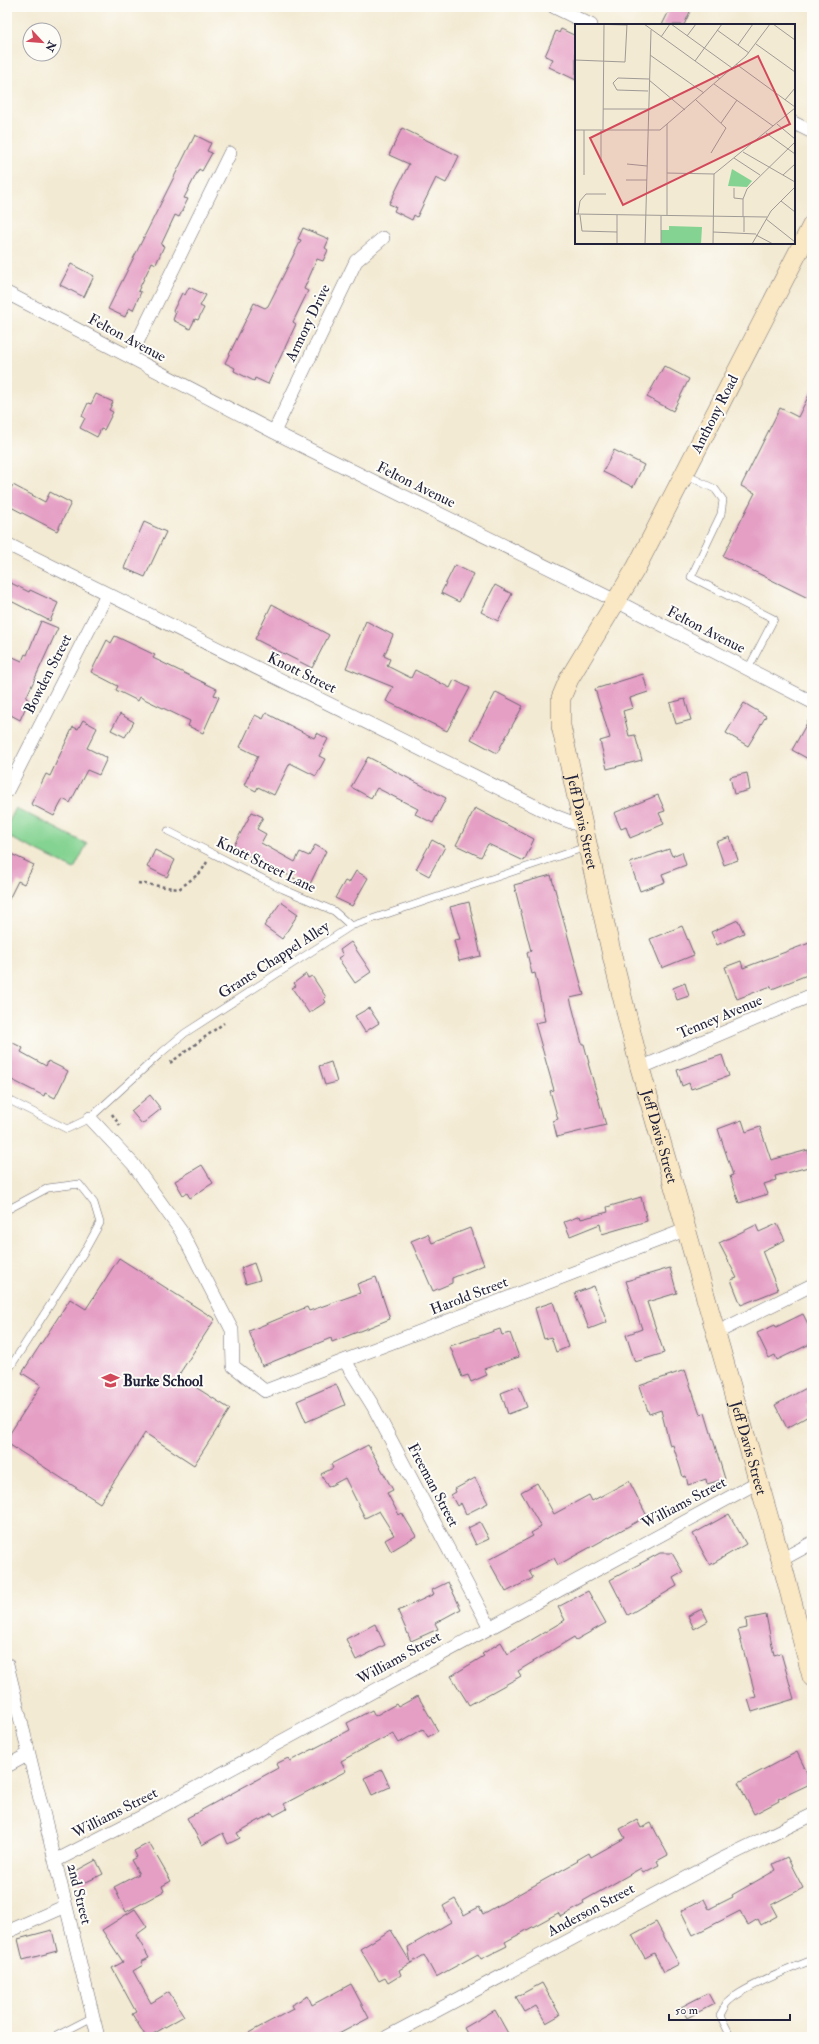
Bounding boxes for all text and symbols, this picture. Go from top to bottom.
north arrow [22,22,62,62]
inset map [575,24,795,244]
text: N [42,38,59,54]
street label: Armory Drive [281,281,335,366]
street label: Felton Avenue [85,310,169,366]
street label: Anthony Road [687,371,743,457]
street label: Felton Avenue [373,458,459,512]
street label: Felton Avenue [664,602,748,658]
street label: Bowden Street [20,631,76,717]
street label: Knott Street [264,648,340,698]
street label: Jeff Davis Street [561,771,602,871]
street label: Knott Street Lane [213,833,319,897]
street label: Grants Chappel Alley [215,917,334,1004]
street label: Tenney Avenue [675,991,765,1043]
street label: Jeff Davis Street [636,1086,682,1186]
street label: Harold Street [427,1272,511,1319]
school or university icon: Burke School [100,1371,120,1391]
place label: Burke School [123,1372,203,1391]
street label: Jeff Davis Street [725,1398,771,1497]
street label: Freeman Street [403,1440,463,1530]
street label: Williams Street [638,1473,730,1534]
street label: Williams Street [353,1627,444,1689]
street label: Williams Street [68,1783,161,1843]
street label: 2nd Street [62,1862,96,1926]
street label: Anderson Street [543,1879,638,1941]
scale bar [669,1996,790,2022]
text: 50 m [675,2003,699,2018]

